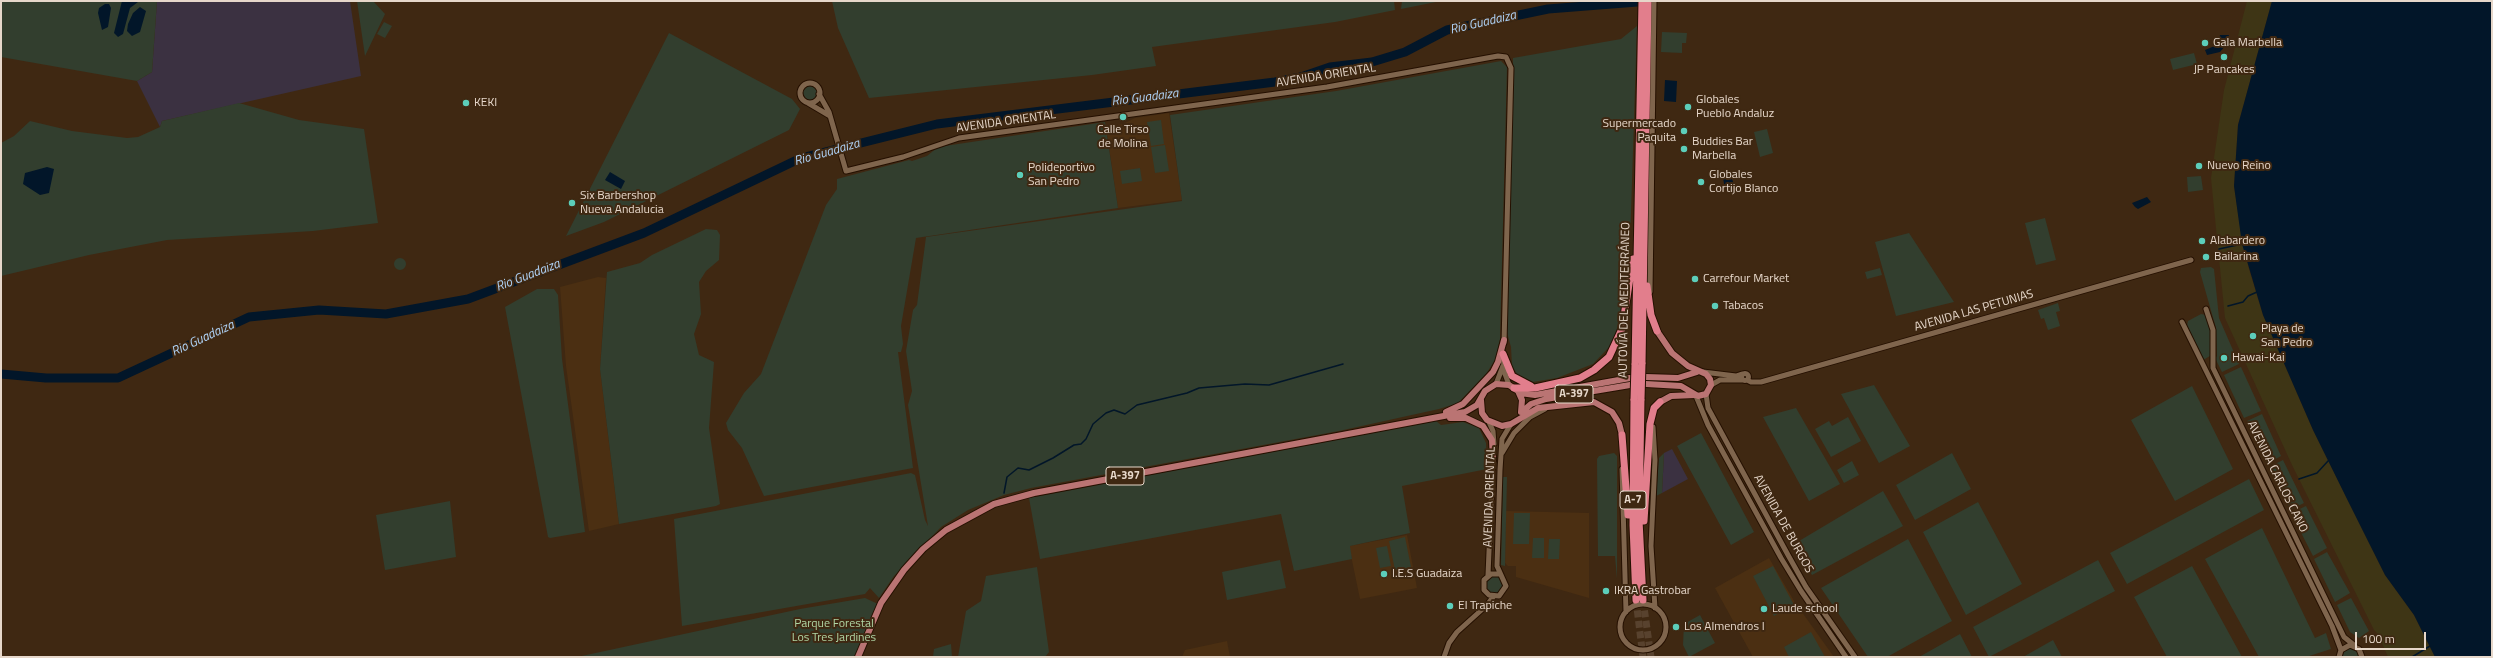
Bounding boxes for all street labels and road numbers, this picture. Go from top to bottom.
street label: AVENIDA ORIENTAL [1275,61,1377,91]
street label: AVENIDA ORIENTAL [955,108,1057,136]
street label: AUTOVÍA DEL MEDITERRÁNEO [1616,222,1634,378]
street label: AVENIDA LAS PETUNIAS [1913,287,2035,335]
road number: A-397 [1555,385,1593,403]
street label: AVENIDA CARLOS CANO [2244,419,2310,535]
street label: AVENIDA ORIENTAL [1481,447,1499,547]
road number: A-397 [1106,467,1144,485]
street label: AVENIDA DE BURGOS [1750,472,1816,576]
road number: A-7 [1620,491,1646,509]

